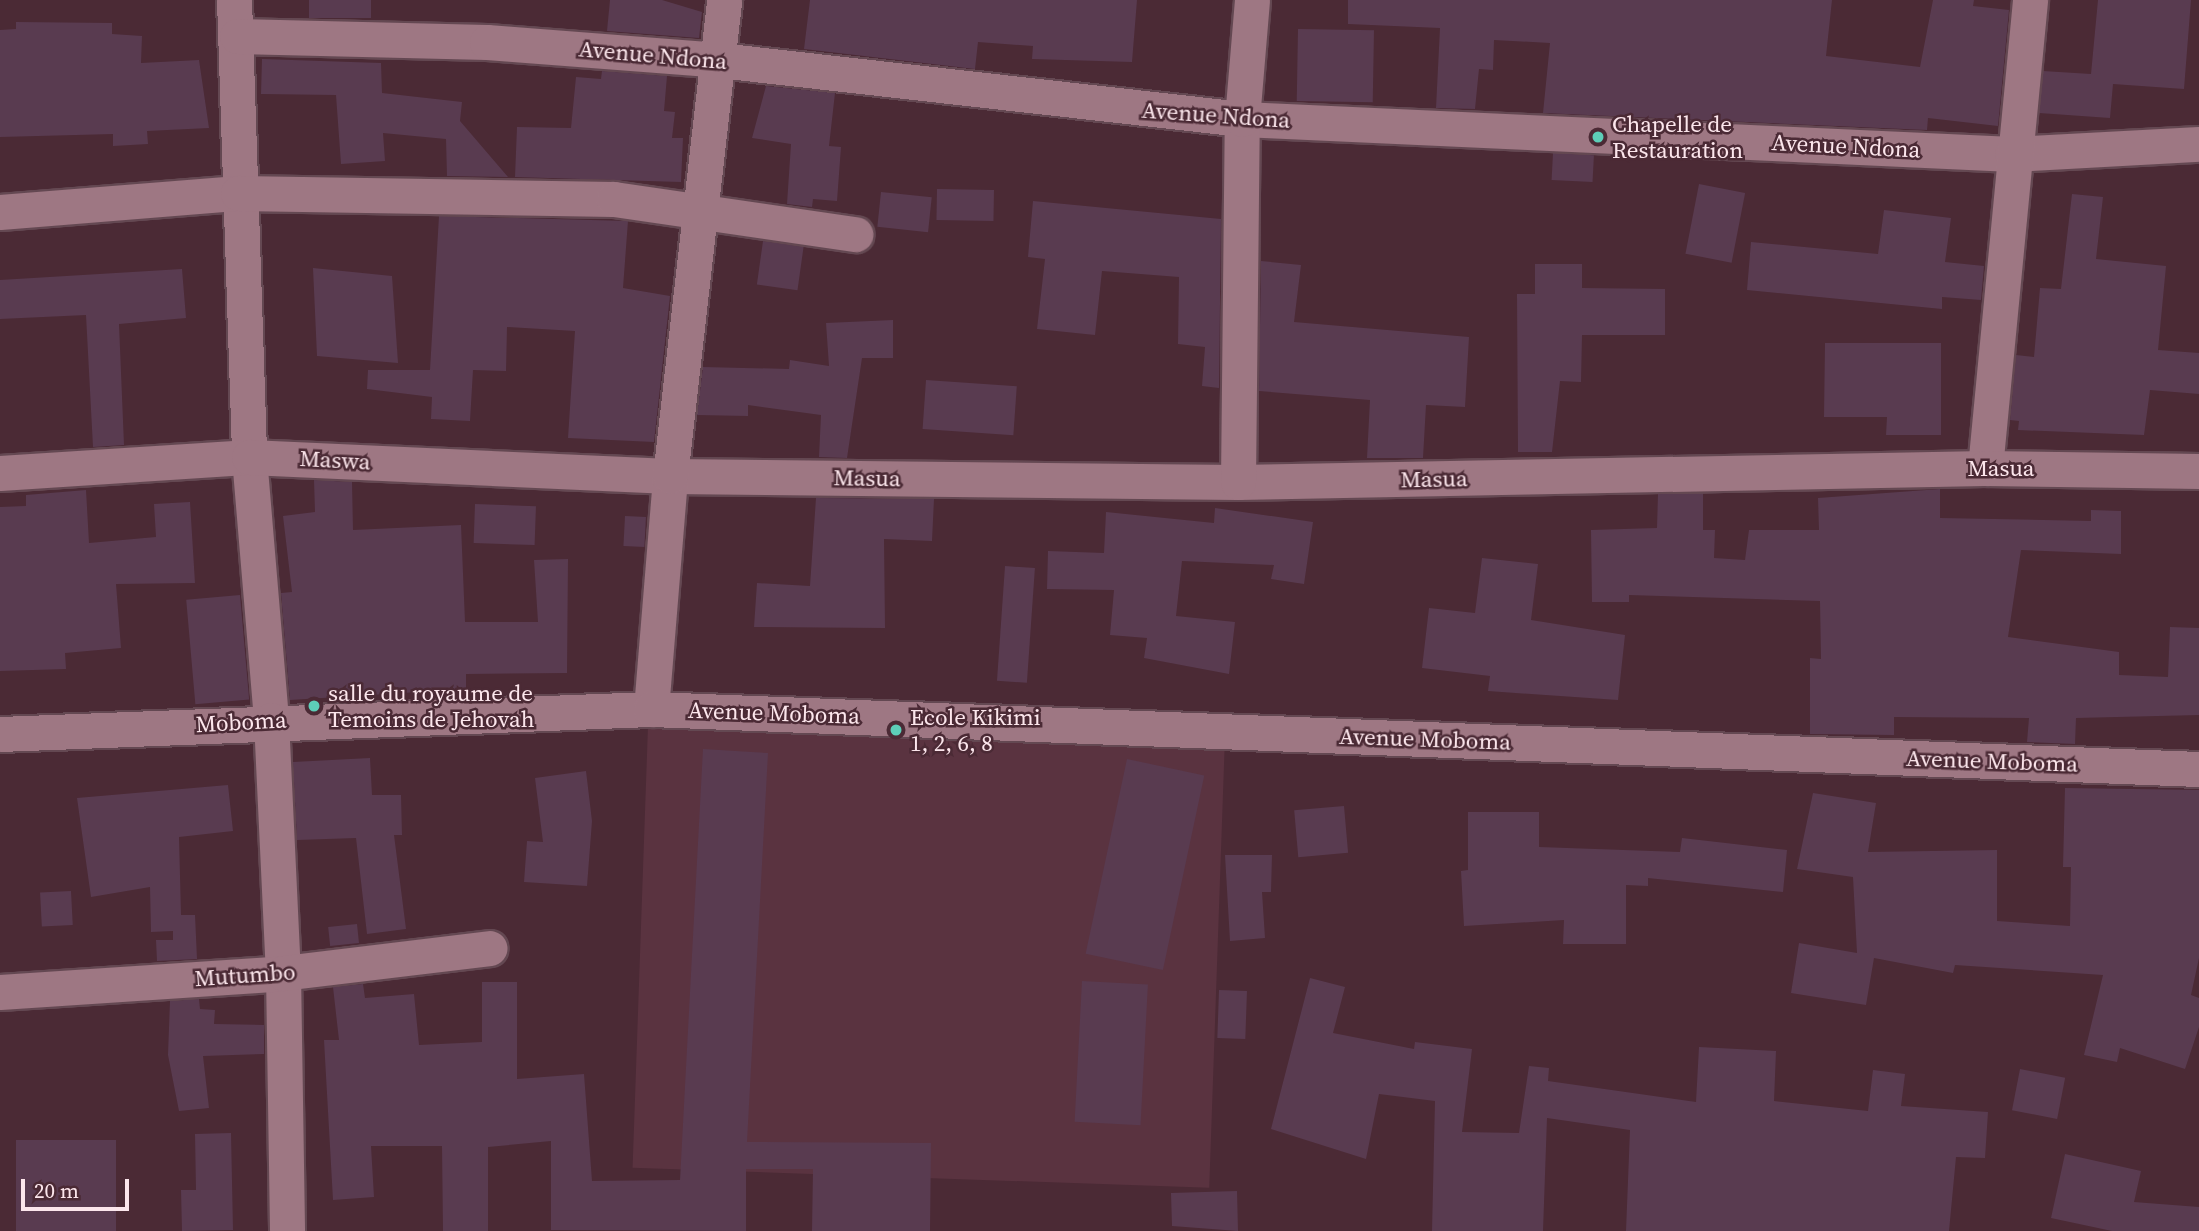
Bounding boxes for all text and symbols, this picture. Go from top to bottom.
street label: Avenue Ndona [578,35,728,75]
street label: Avenue Ndona [1141,96,1291,134]
place label: Chapelle de Restauration [1612,110,1743,164]
street label: Avenue Ndona [1771,128,1921,164]
marker: Chapelle de Restauration [1590,129,1606,145]
street label: Maswa [299,444,371,476]
street label: Masua [1967,454,2035,482]
street label: Masua [833,464,901,492]
street label: Masua [1400,465,1468,493]
place label: salle du royaume de Temoins de Jehovah [328,679,534,733]
street label: Avenue Moboma [688,696,860,730]
marker: salle du royaume de Temoins de Jehovah [306,698,322,714]
place label: Ecole Kikimi 1, 2, 6, 8 [910,703,1041,757]
street label: Moboma [195,706,287,738]
marker: Ecole Kikimi 1, 2, 6, 8 [888,722,904,738]
street label: Avenue Moboma [1339,722,1511,756]
street label: Avenue Moboma [1906,744,2078,778]
street label: Mutumbo [194,958,296,992]
scale bar [24,1164,133,1208]
text: 20 m [34,1176,79,1205]

